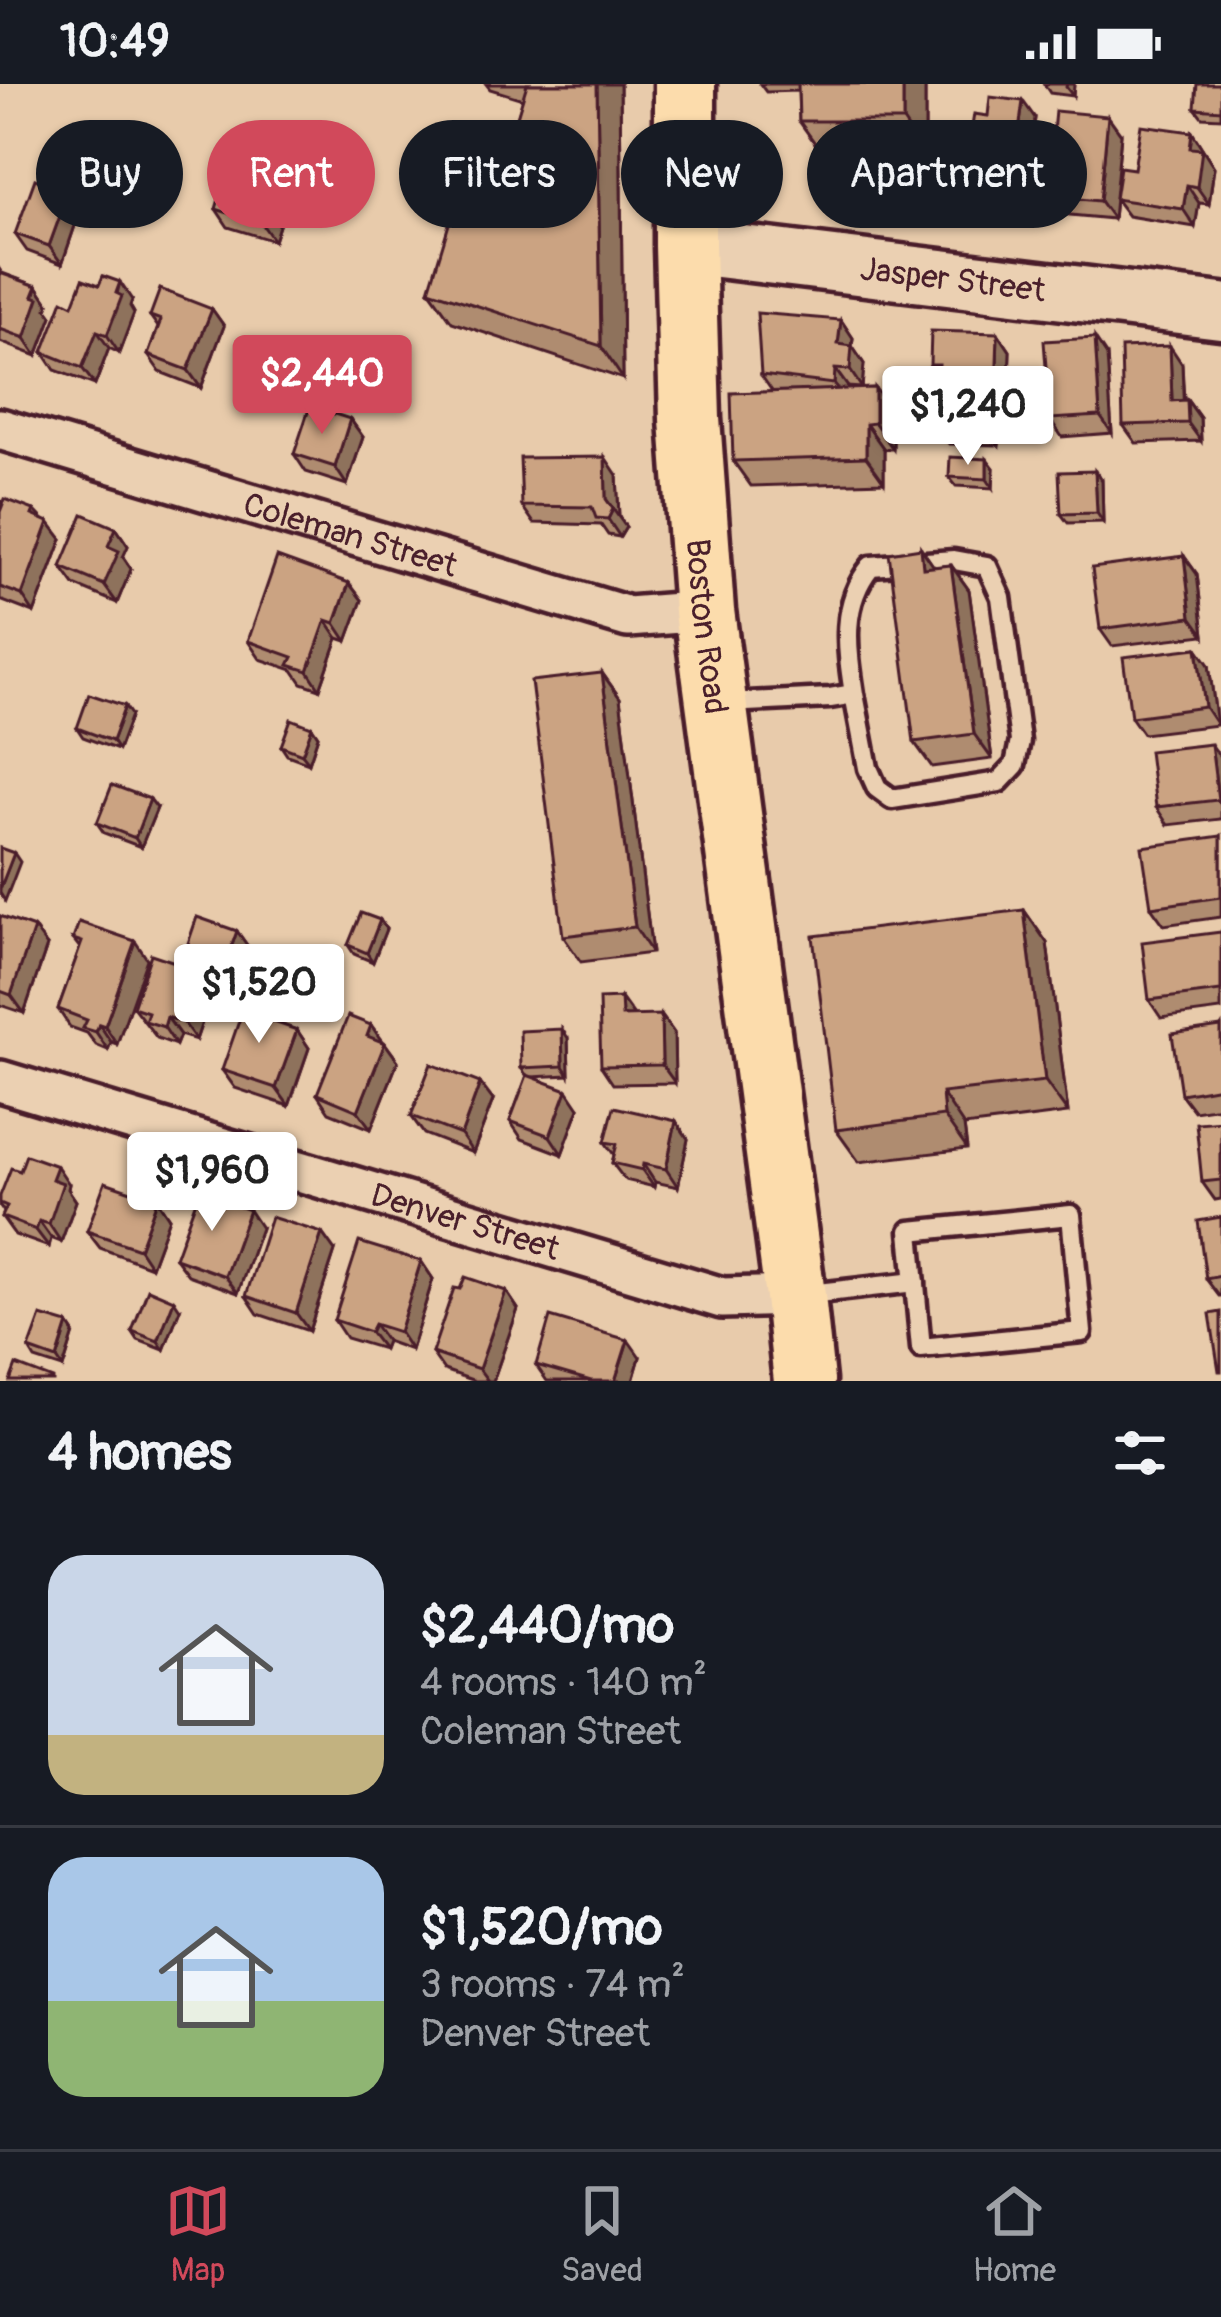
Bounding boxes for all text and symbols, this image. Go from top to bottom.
text: 10:49 [60,14,170,70]
chip: Buy [36,120,183,228]
chip: Rent [207,120,375,228]
chip: Filters [399,120,597,228]
chip: New [621,120,783,228]
chip: Apartment [807,120,1087,228]
street label: Jasper Street [858,248,1048,312]
pin: $2,440 [224,335,420,437]
text: $2,440 [260,349,384,398]
pin: $1,240 [870,366,1066,468]
text: $1,240 [909,380,1027,429]
street label: Coleman Street [238,484,463,587]
street label: Boston Road [677,537,736,716]
pin: $1,520 [161,944,357,1046]
text: $1,520 [201,958,317,1007]
pin: $1,960 [114,1132,310,1234]
text: $1,960 [154,1146,270,1195]
street label: Denver Street [366,1175,565,1270]
icon: filters [1107,1420,1173,1486]
text: 4 homes [48,1421,232,1485]
text: $2,440/mo [420,1594,674,1658]
icon: home [144,1603,288,1747]
text: 4 rooms · 140 m² [420,1658,707,1707]
text: Coleman Street [420,1707,681,1756]
text: $1,520/mo [420,1896,663,1960]
icon: home [144,1905,288,2049]
text: 3 rooms · 74 m² [420,1960,685,2009]
text: Denver Street [420,2009,650,2058]
tab: Map [165,2178,231,2291]
tab: Saved [561,2178,643,2291]
tab: Home [973,2178,1056,2291]

